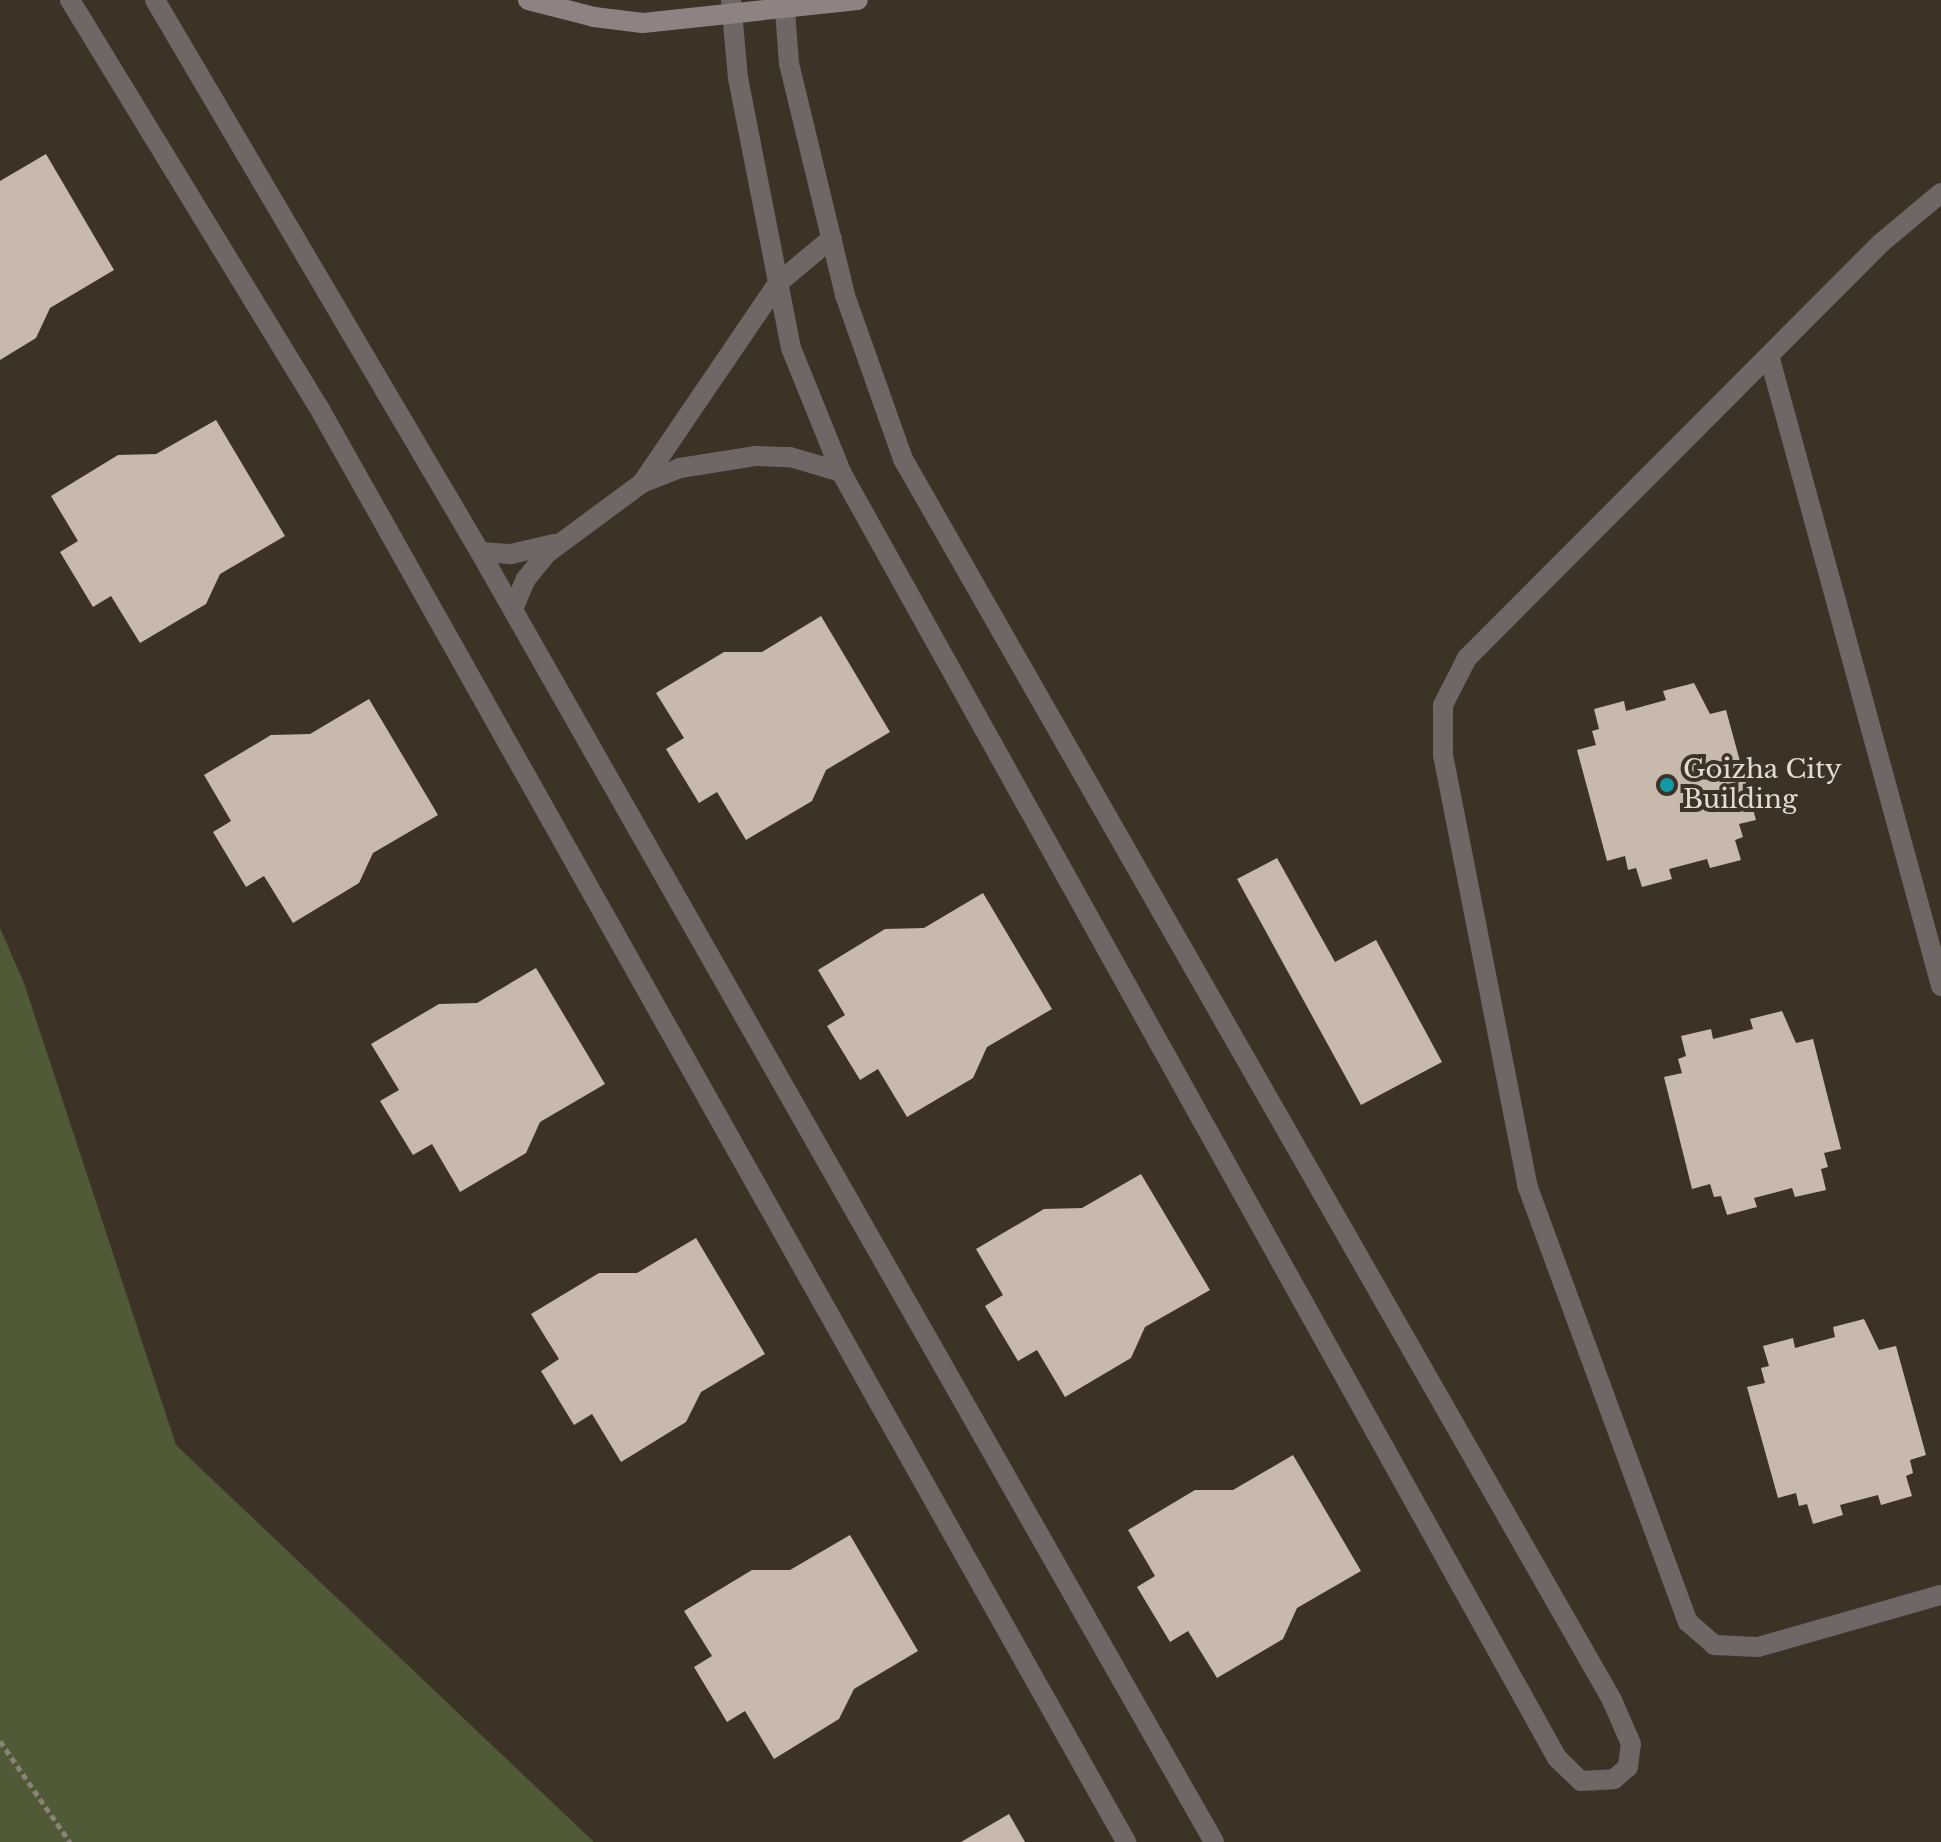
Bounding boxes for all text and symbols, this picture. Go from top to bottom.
place label: Goizha City Building [1683,754,1842,816]
marker: Goizha City Building [1658,776,1676,794]

